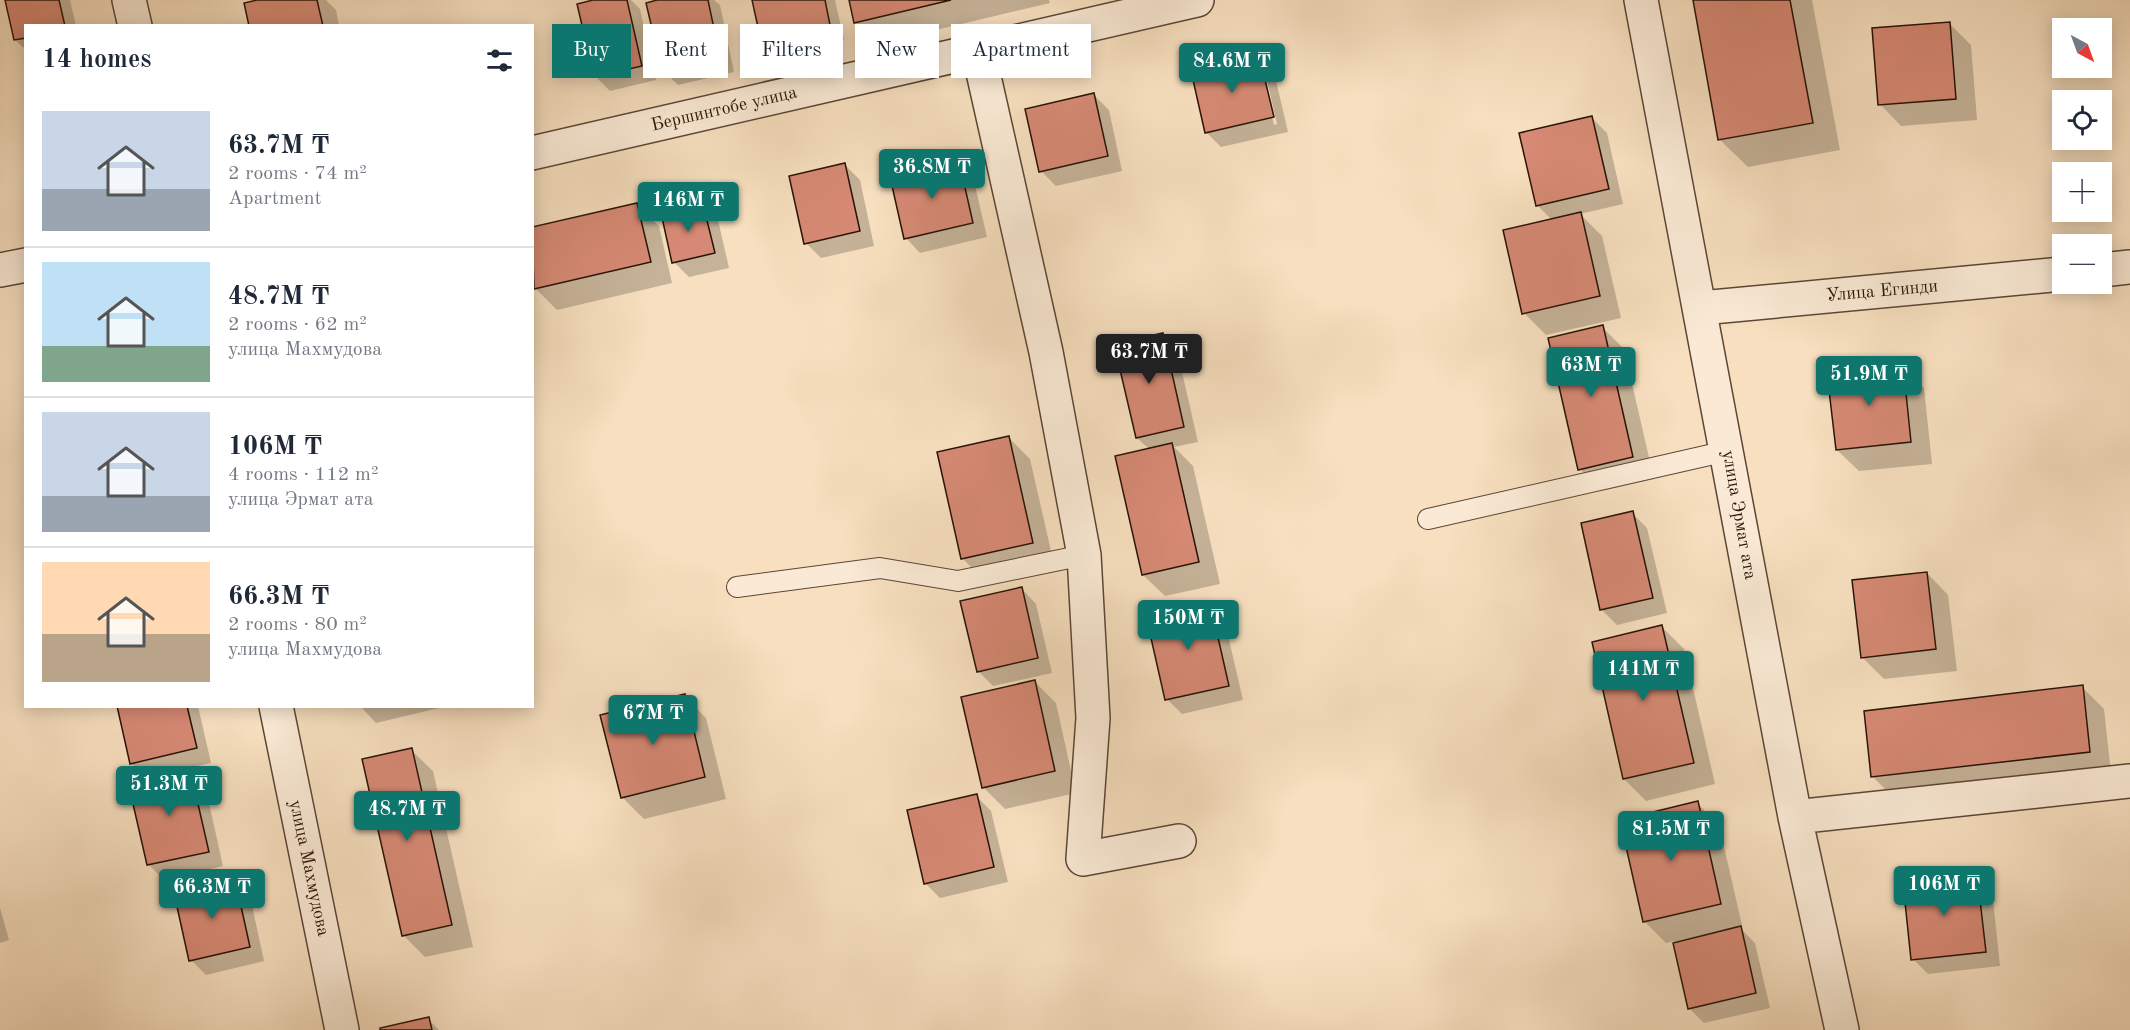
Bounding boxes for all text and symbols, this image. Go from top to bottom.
north arrow [2052,18,2112,78]
map controls [2052,18,2112,294]
chip: Buy [552,24,631,78]
chip: Rent [643,24,728,78]
chip: Filters [740,24,843,78]
chip: New [855,24,939,78]
chip: Apartment [951,24,1091,78]
pin: 84.6M ₸ [1177,43,1287,94]
icon: filters [483,44,516,77]
text: 14 homes [42,47,151,73]
text: 84.6M ₸ [1193,52,1271,72]
street label: Бершинтобе улица [649,83,799,135]
button: locate [2052,90,2112,150]
text: 63.7M ₸ [228,133,330,159]
icon: home [90,135,162,207]
pin: 36.8M ₸ [877,149,987,200]
text: 36.8M ₸ [893,158,971,178]
button: + [2052,162,2112,222]
text: 2 rooms · 74 m² [228,164,367,184]
pin: 146M ₸ [639,182,737,233]
text: Apartment [228,189,322,209]
text: 146M ₸ [652,191,724,211]
button: − [2052,234,2112,294]
street label: Улица Егинди [1825,277,1939,305]
text: 48.7M ₸ [228,284,330,310]
icon: home [90,286,162,358]
text: 2 rooms · 62 m² [228,315,367,335]
pin: 63.7M ₸ [1094,334,1204,385]
text: улица Махмудова [228,340,382,360]
text: 63.7M ₸ [1110,343,1188,363]
pin: 63M ₸ [1549,347,1633,398]
text: 63M ₸ [1561,356,1621,376]
pin: 51.9M ₸ [1814,356,1924,407]
text: 51.9M ₸ [1830,365,1908,385]
text: 106M ₸ [228,434,322,460]
icon: home [90,436,162,508]
street label: улица Эрмат ата [1719,449,1759,581]
text: 4 rooms · 112 m² [228,465,378,485]
text: улица Эрмат ата [228,490,374,510]
text: 66.3M ₸ [228,584,330,610]
icon: home [90,586,162,658]
pin: 150M ₸ [1139,600,1237,651]
text: 150M ₸ [1152,609,1224,629]
text: 2 rooms · 80 m² [228,615,367,635]
text: улица Махмудова [228,640,382,660]
pin: 141M ₸ [1594,651,1692,702]
text: 141M ₸ [1607,660,1679,680]
pin: 67M ₸ [611,695,695,746]
text: 67M ₸ [623,704,683,724]
pin: 51.3M ₸ [114,766,224,817]
text: 51.3M ₸ [130,775,208,795]
pin: 48.7M ₸ [352,791,462,842]
street label: улица Махмудова [286,798,332,938]
text: 48.7M ₸ [368,800,446,820]
pin: 81.5M ₸ [1616,811,1726,862]
text: 81.5M ₸ [1632,820,1710,840]
pin: 106M ₸ [1895,866,1993,917]
pin: 66.3M ₸ [157,869,267,920]
text: 106M ₸ [1908,875,1980,895]
text: 66.3M ₸ [173,878,251,898]

